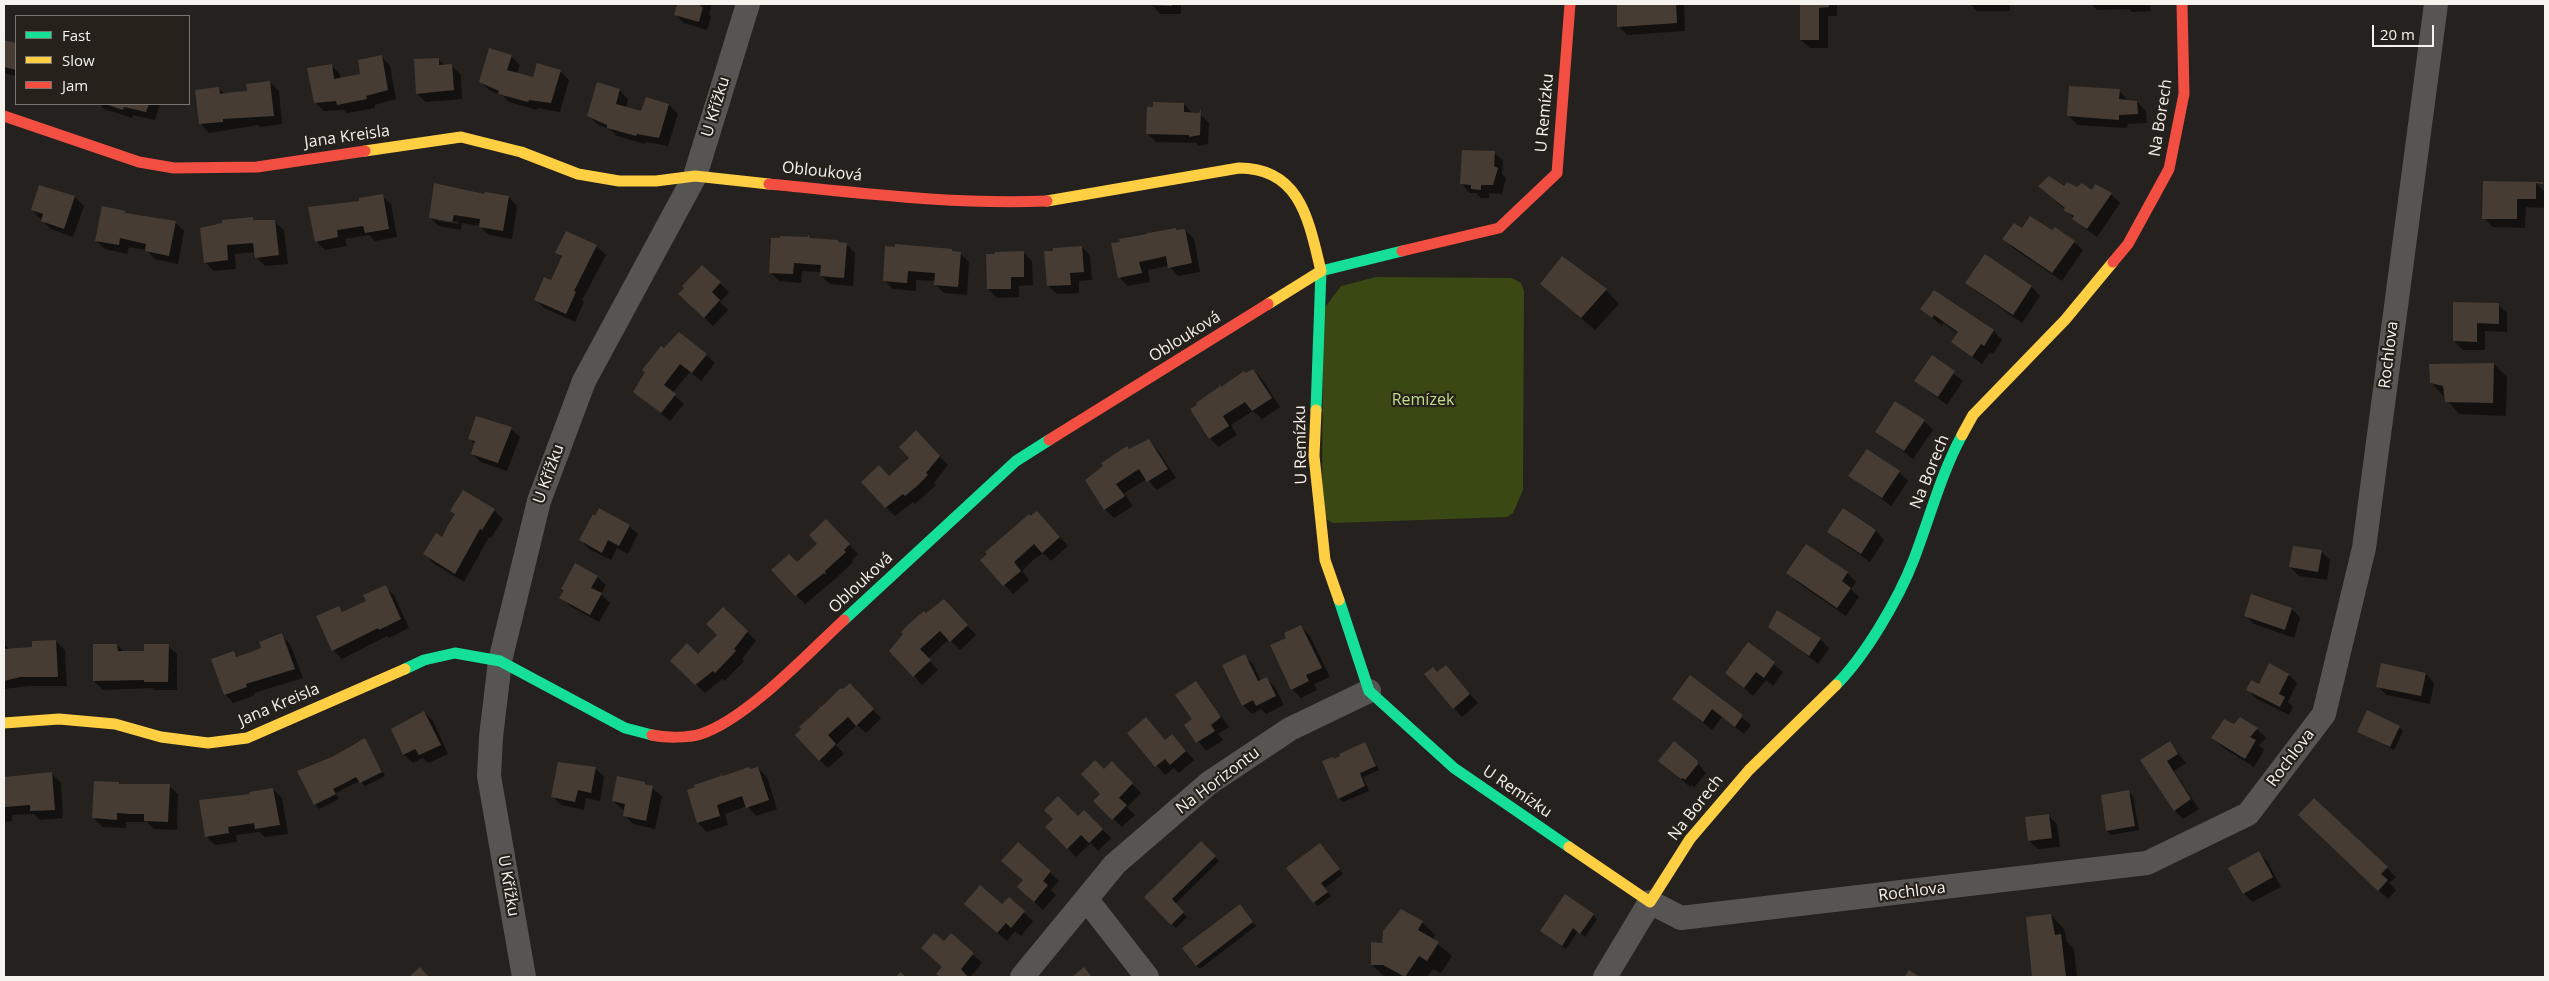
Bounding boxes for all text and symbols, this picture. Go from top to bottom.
legend [15,15,190,105]
scale bar [2374,15,2436,47]
text: 20 m [2380,24,2415,44]
text: Fast [62,25,91,45]
text: Slow [62,50,95,70]
street label: U Remízku [1532,73,1558,153]
text: Jam [62,75,88,95]
street label: U Křížku [698,75,734,139]
street label: Na Borech [2145,78,2177,158]
street label: Jana Kreisla [303,122,391,152]
street label: Oblouková [781,158,863,186]
street label: Oblouková [1146,307,1224,367]
street label: Rochlova [2375,320,2403,390]
park label: Remízek [1392,390,1454,410]
street label: U Remízku [1291,405,1311,485]
street label: Na Borech [1906,432,1954,512]
street label: U Křížku [529,442,569,506]
street label: Oblouková [825,548,897,618]
street label: Jana Kreisla [236,679,322,731]
street label: Rochlova [2263,725,2319,791]
street label: Na Horizontu [1172,743,1264,819]
street label: U Remízku [1479,762,1555,822]
street label: Na Borech [1664,771,1728,845]
street label: U Křížku [493,854,523,918]
street label: Rochlova [1877,878,1947,906]

